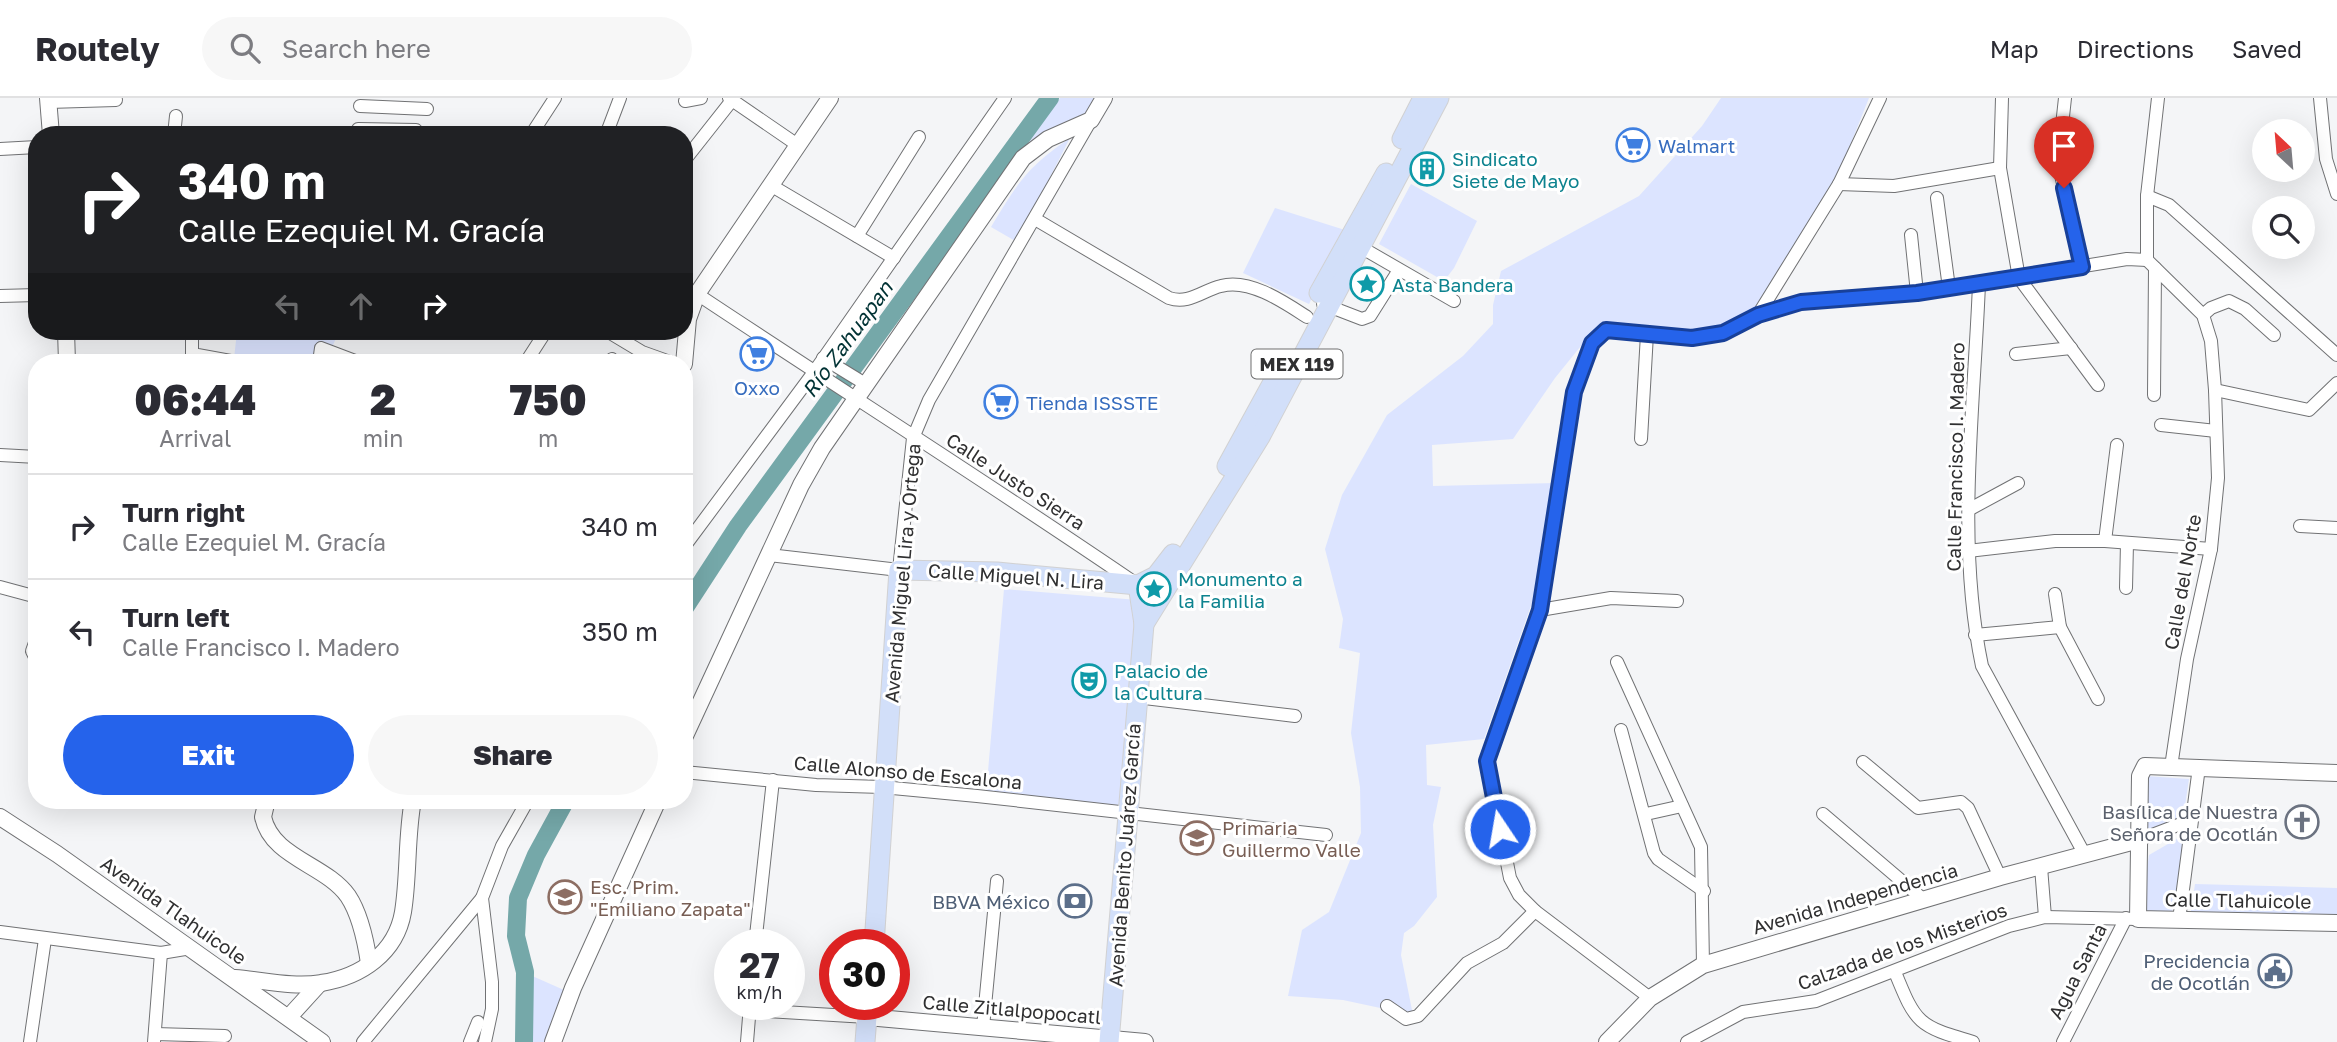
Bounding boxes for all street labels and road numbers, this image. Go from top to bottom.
street label: Calle Francisco I. Madero [1942,342,1968,572]
road number: MEX 119 [1252,350,1342,378]
street label: Calle Justo Sierra [942,428,1090,534]
street label: Avenida Miguel Lira y Ortega [879,442,925,704]
street label: Calle del Norte [2159,512,2205,652]
street label: Calle Miguel N. Lira [927,558,1105,594]
street label: Avenida Benito Juárez García [1103,722,1145,988]
street label: Calle Alonso de Escalona [793,751,1023,793]
street label: Avenida Tlahuicole [97,851,251,969]
street label: Avenida Independencia [1750,858,1960,938]
street label: Calle Tlahuicole [2164,887,2312,913]
street label: Calzada de los Misterios [1794,897,2010,995]
street label: Agua Santa [2043,919,2111,1023]
street label: Calle Zitlalpopocatl [922,990,1102,1028]

